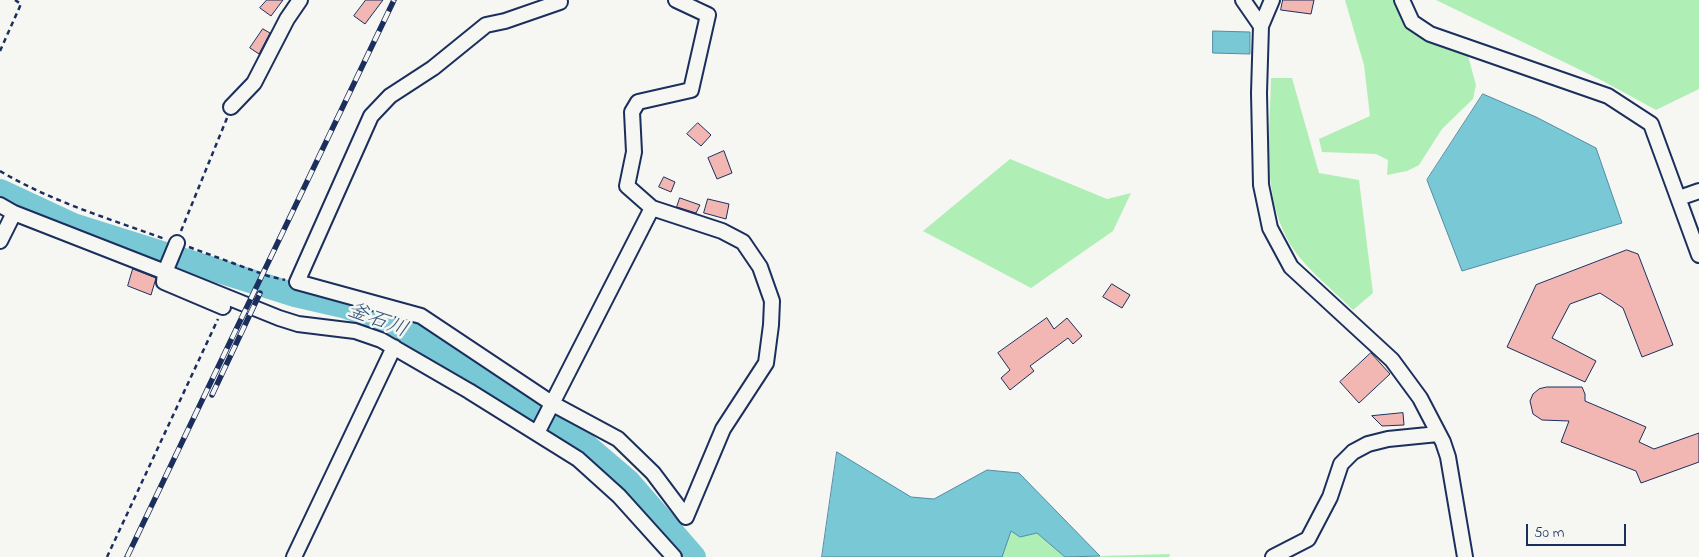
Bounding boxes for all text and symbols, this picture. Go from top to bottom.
water label: 釜石川 [343,299,411,345]
scale bar [1529,514,1629,546]
text: 50 m [1534,522,1564,544]

